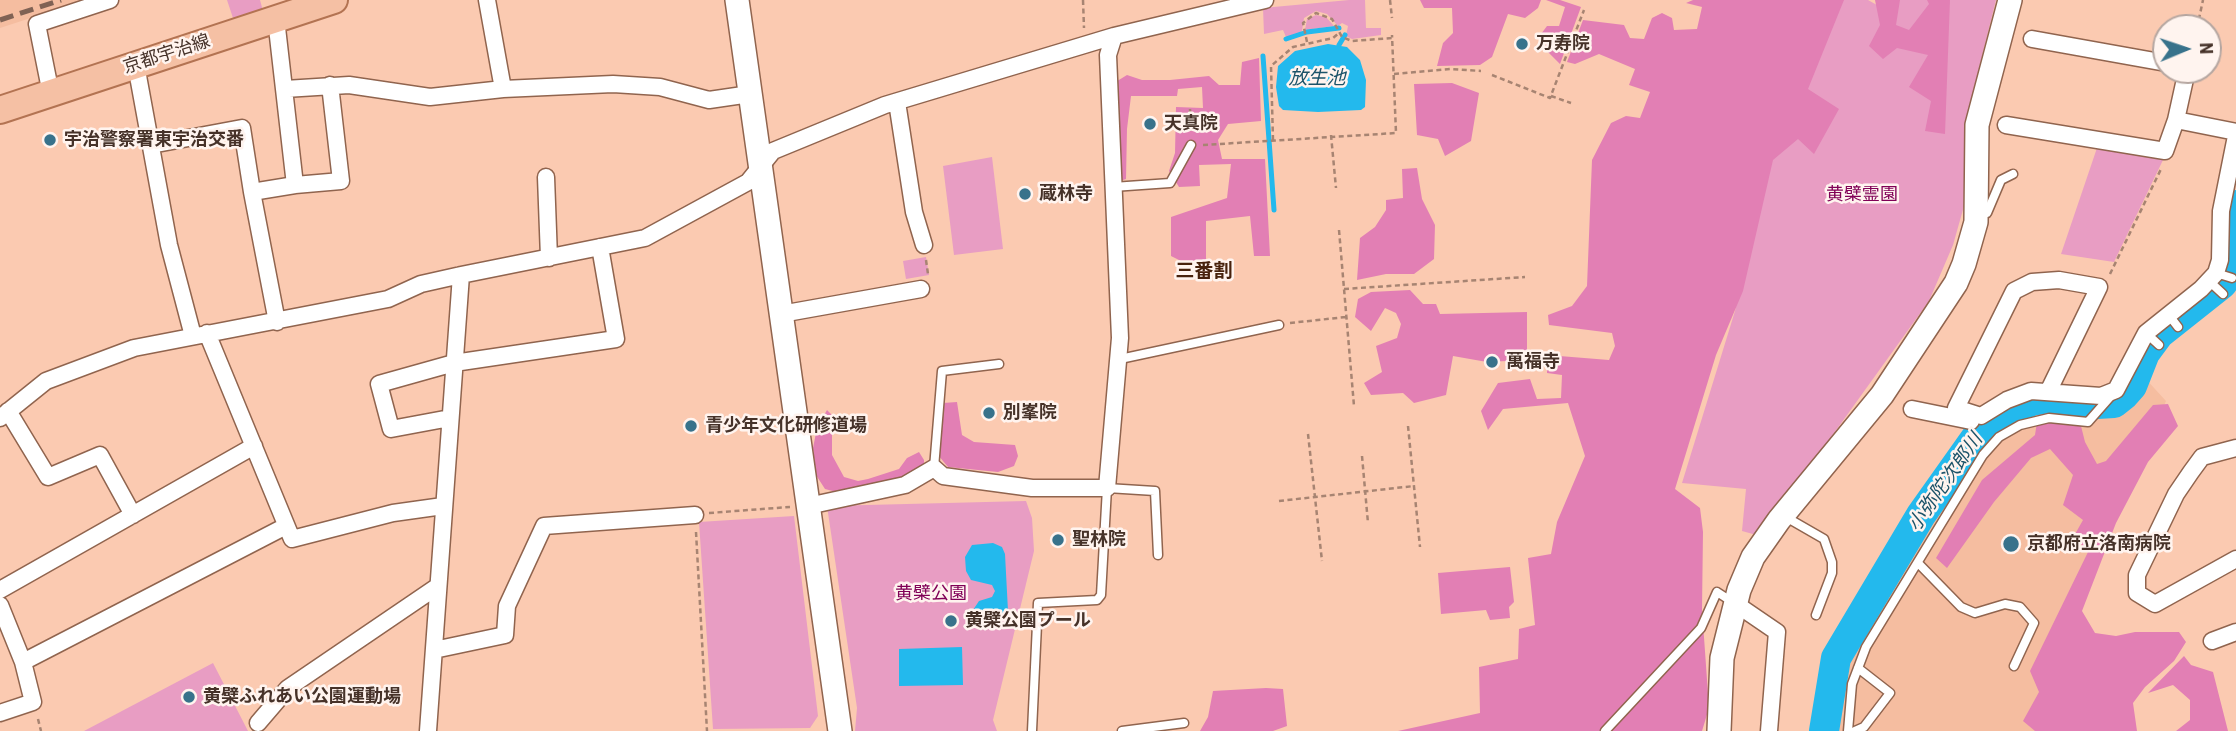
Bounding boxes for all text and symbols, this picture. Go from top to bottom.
north arrow [2152,14,2222,84]
street label: 京都宇治線 [121,31,213,79]
place label: 万寿院 [1536,33,1590,55]
marker: 万寿院 [1514,36,1530,52]
text: N [2195,42,2218,55]
water label: 放生池 [1289,68,1345,90]
place label: 天真院 [1164,113,1218,135]
marker: 天真院 [1142,116,1158,132]
place label: 宇治警察署東宇治交番 [64,129,244,151]
marker: 宇治警察署東宇治交番 [42,132,58,148]
place label: 蔵林寺 [1039,183,1093,205]
park label: 黄檗霊園 [1826,184,1898,206]
marker: 蔵林寺 [1017,186,1033,202]
district label: 三番割 [1176,261,1232,283]
place label: 萬福寺 [1506,351,1560,373]
marker: 萬福寺 [1484,354,1500,370]
place label: 別峯院 [1003,402,1057,424]
marker: 別峯院 [981,405,997,421]
place label: 青少年文化研修道場 [705,415,867,437]
marker: 青少年文化研修道場 [683,418,699,434]
water label: 小弥陀次郎川 [1904,430,1988,536]
place label: 聖林院 [1072,529,1126,551]
marker: 聖林院 [1050,532,1066,548]
place label: 京都府立洛南病院 [2027,533,2171,555]
marker: 京都府立洛南病院 [2001,534,2021,554]
park label: 黄檗公園 [895,583,967,605]
place label: 黄檗公園プール [965,610,1091,632]
marker: 黄檗公園プール [943,613,959,629]
place label: 黄檗ふれあい公園運動場 [203,686,401,708]
marker: 黄檗ふれあい公園運動場 [181,689,197,705]

